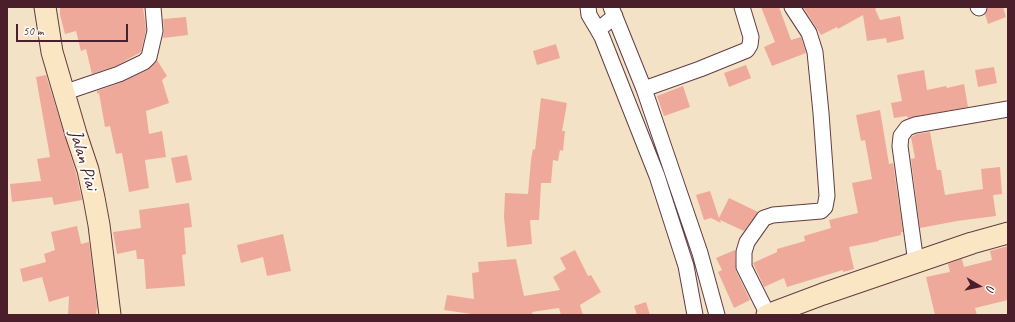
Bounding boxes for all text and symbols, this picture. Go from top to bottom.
scale bar [18,16,130,42]
text: 50 m [23,23,43,39]
street label: Jalan Piai [64,127,102,193]
north arrow [959,266,999,306]
text: U [984,284,998,292]

